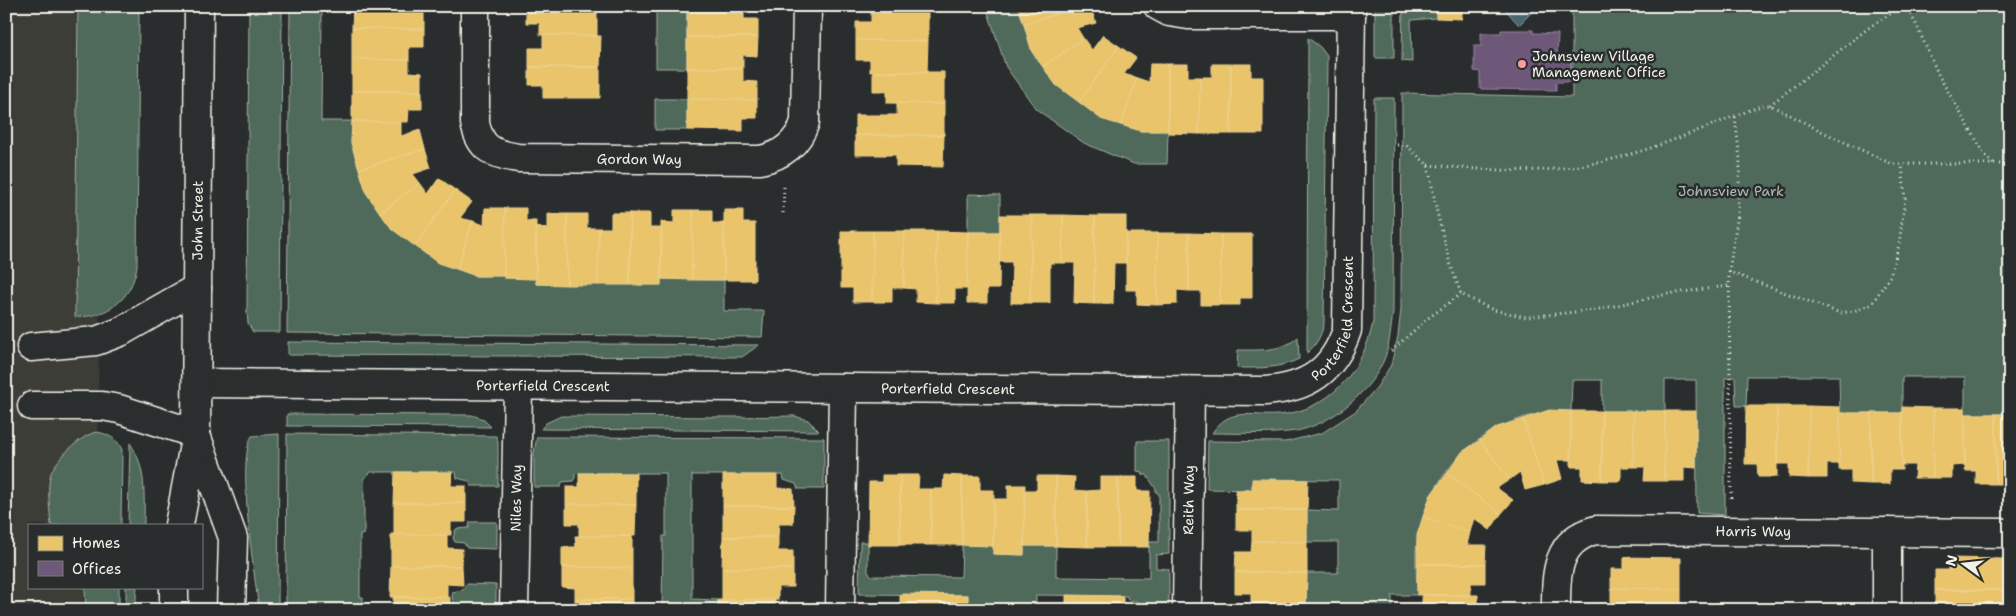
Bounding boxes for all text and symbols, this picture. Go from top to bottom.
place label: Johnsview Village Management Office [1532,47,1666,81]
marker: Johnsview Village Management Office [1516,58,1528,70]
street label: Gordon Way [597,150,682,168]
street label: John Street [188,181,207,261]
park label: Johnsview Park [1678,182,1784,200]
street label: Porterfield Crescent [1308,256,1357,385]
street label: Porterfield Crescent [476,376,610,395]
street label: Porterfield Crescent [881,379,1015,398]
street label: Niles Way [506,464,526,532]
street label: Reith Way [1179,465,1198,535]
street label: Harris Way [1715,522,1791,540]
legend [28,524,202,588]
text: Homes [72,533,120,553]
north arrow [1938,538,1988,588]
text: N [1941,553,1962,568]
text: Offices [72,559,121,579]

